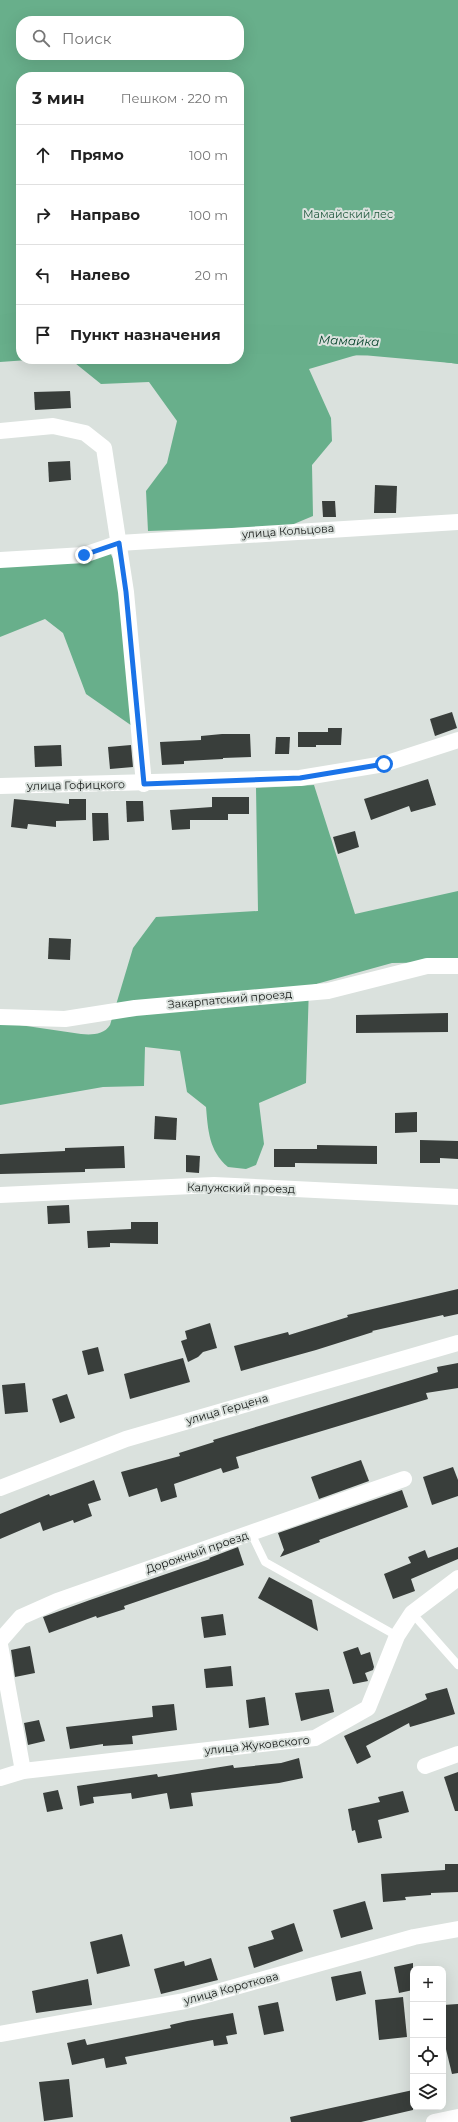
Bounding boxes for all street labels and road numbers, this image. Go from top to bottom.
street label: улица Кольцова [240,521,335,541]
street label: улица Гофицкого [26,777,125,793]
street label: Закарпатский проезд [167,987,293,1011]
street label: Калужский проезд [187,1180,295,1196]
street label: улица Герцена [183,1391,270,1428]
street label: Дорожный проезд [144,1528,250,1576]
street label: улица Жуковского [203,1733,310,1758]
street label: улица Короткова [181,1969,280,2008]

